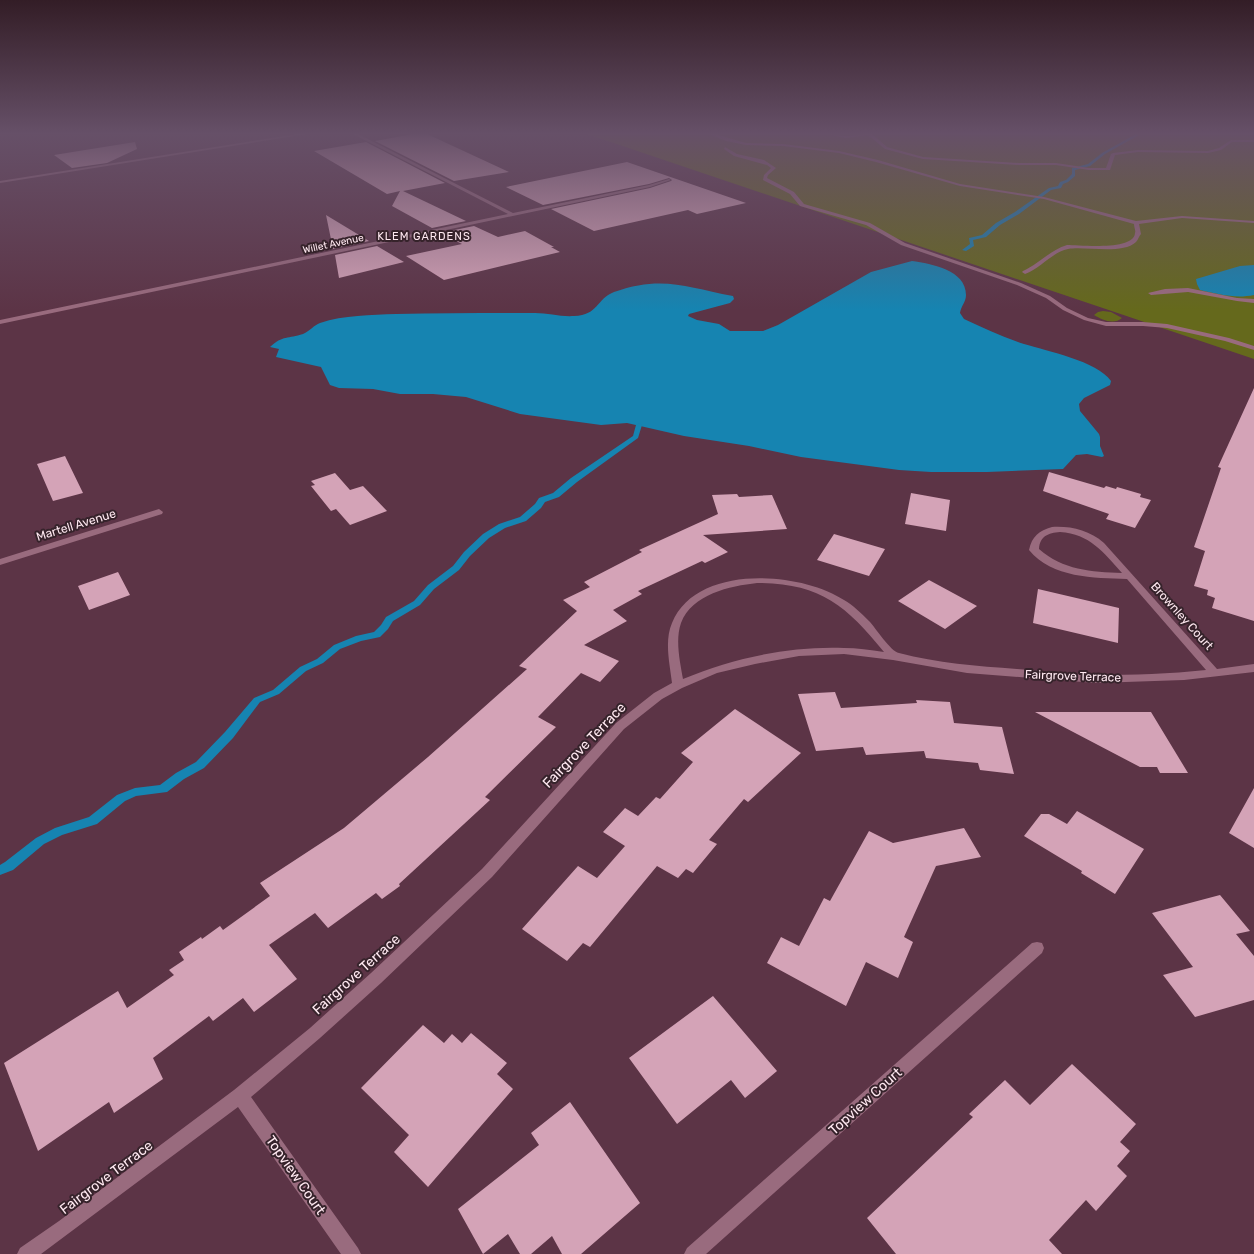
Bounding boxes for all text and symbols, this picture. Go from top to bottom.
district label: KLEM GARDENS [377,230,471,243]
street label: Willet Avenue [302,232,365,256]
street label: Martell Avenue [34,506,118,544]
street label: Brownley Court [1148,579,1216,653]
street label: Fairgrove Terrace [1025,667,1122,685]
street label: Fairgrove Terrace [539,699,630,792]
street label: Fairgrove Terrace [309,930,404,1018]
street label: Topview Court [825,1064,906,1139]
street label: Topview Court [262,1132,329,1219]
street label: Fairgrove Terrace [56,1137,156,1218]

